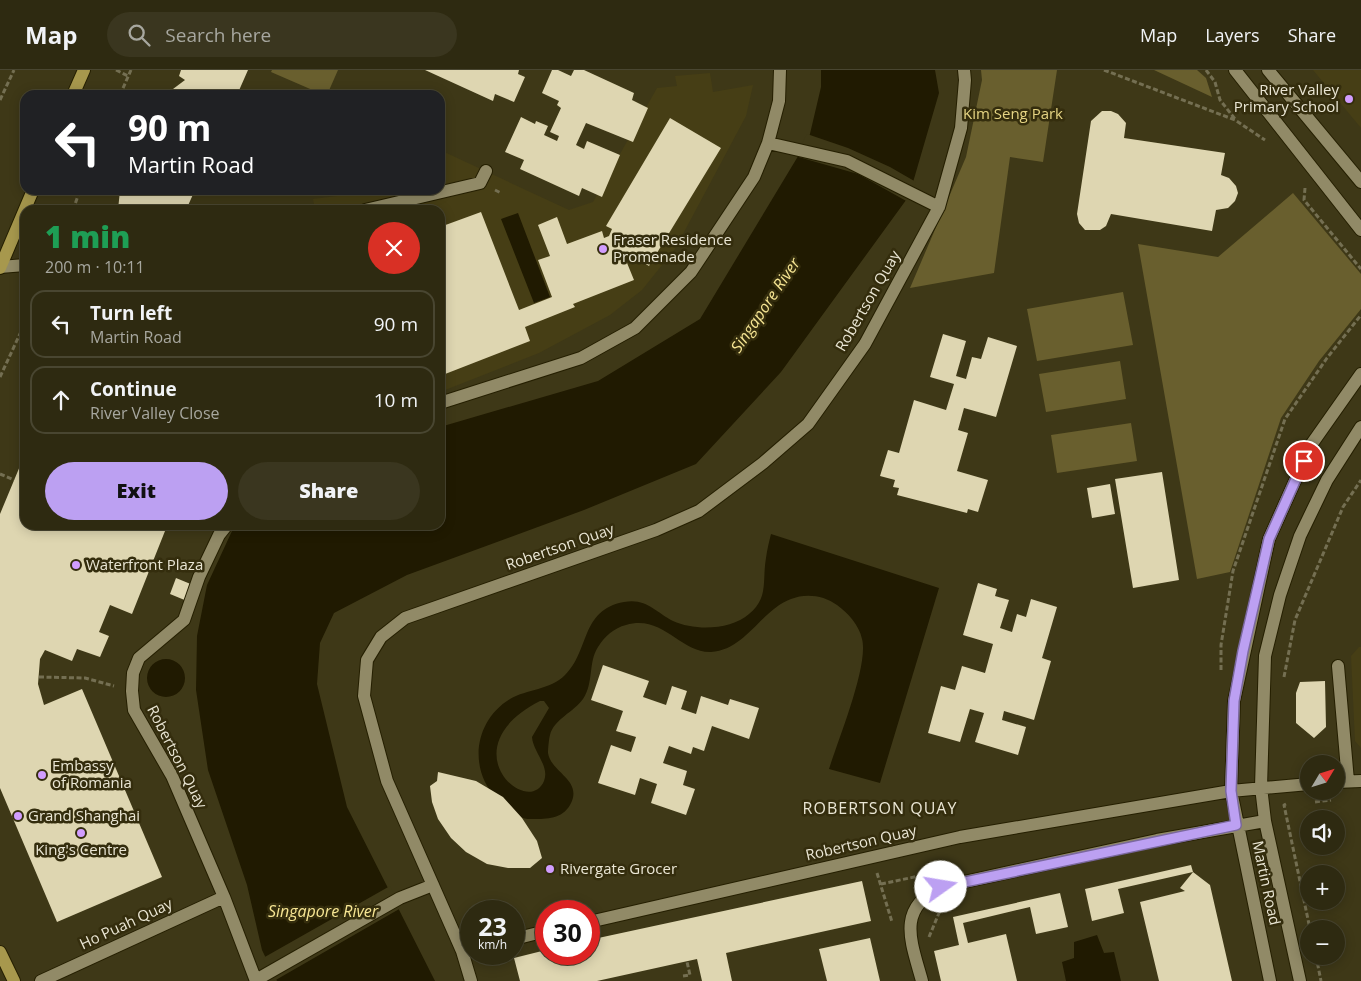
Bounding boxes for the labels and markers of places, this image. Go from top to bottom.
place label: River Valley Primary School [1234,79,1339,116]
marker: River Valley Primary School [1343,93,1355,105]
place label: Fraser Residence Promenade [613,229,732,266]
marker: Fraser Residence Promenade [597,243,609,255]
pin [1283,440,1325,482]
place label: Waterfront Plaza [86,554,203,574]
marker: Waterfront Plaza [70,559,82,571]
place label: Embassy of Romania [52,755,132,792]
marker: Embassy of Romania [36,769,48,781]
place label: Grand Shanghai [28,805,140,825]
marker: Grand Shanghai [12,810,24,822]
marker: King's Centre [75,827,87,839]
place label: King's Centre [35,839,127,859]
place label: Rivergate Grocer [560,858,677,878]
marker: Rivergate Grocer [544,863,556,875]

